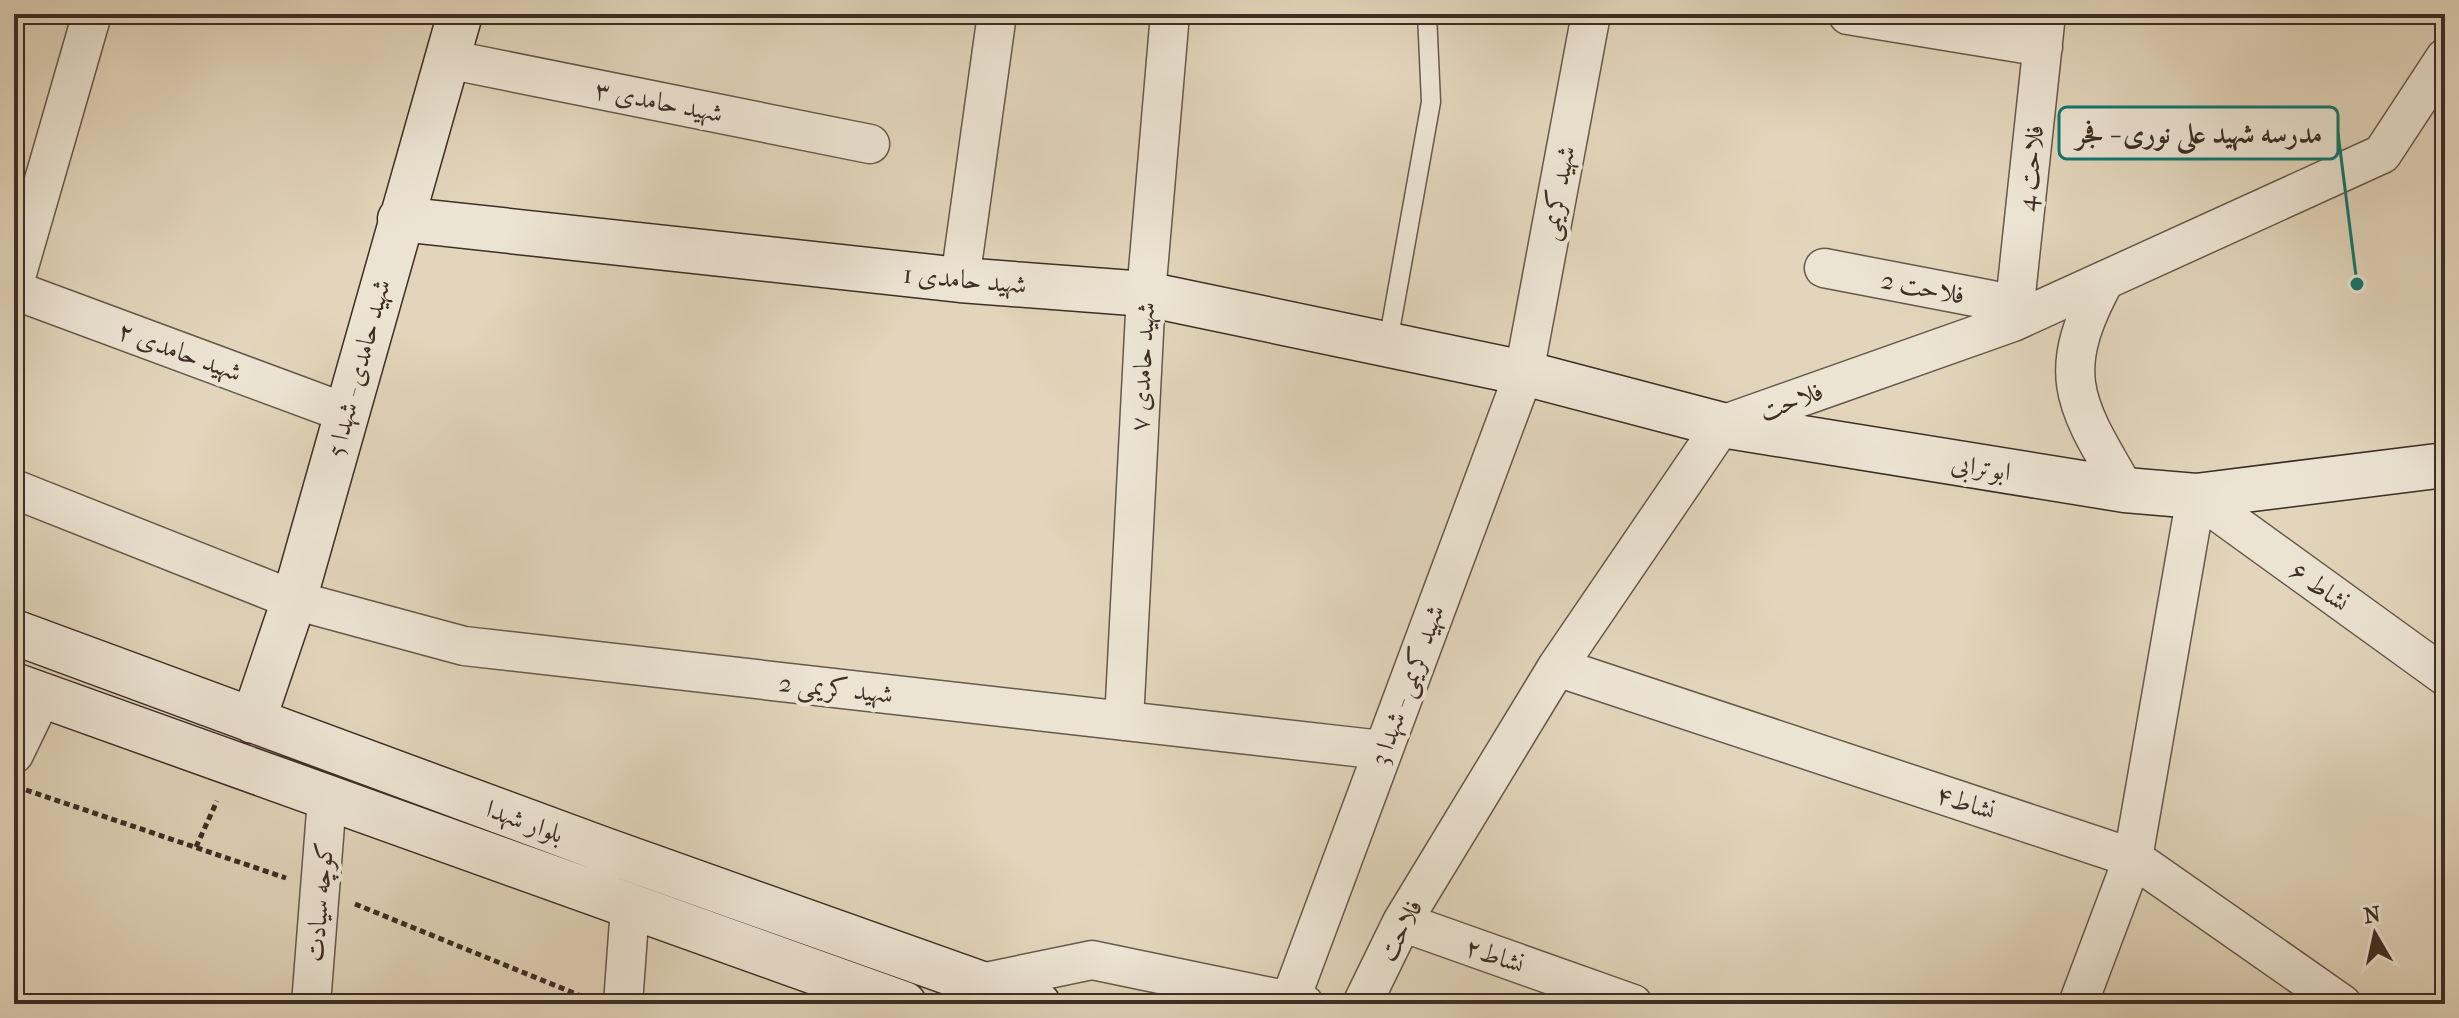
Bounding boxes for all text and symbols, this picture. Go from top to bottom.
street label: شهید حامدی ۳ [592,74,726,130]
callout: مدرسه شهید علی نوری - فجر [2059,107,2338,159]
text: مدرسه شهید علی نوری - فجر [2073,117,2322,155]
street label: فلاحت 4 [2011,123,2050,213]
street label: شهید کریمی [1533,143,1584,243]
street label: شهيد حامدی 1 [902,259,1028,301]
street label: فلاحت 2 [1878,264,1967,311]
street label: شهید حامدی - شهدا 5 [320,276,398,461]
street label: شهید حامدی ۷ [1124,301,1162,433]
street label: شهید حامدی ۲ [113,315,246,389]
street label: فلاحت [1755,376,1827,427]
street label: ابوترابی [1948,447,2013,490]
street label: نشاط ۶ [2284,555,2355,618]
street label: شهيد کريمی - شهدا 3 [1364,601,1453,770]
street label: شهيد کريمی 2 [777,667,895,712]
street label: نشاط۴ [1932,778,1999,827]
street label: بلوار شهدا [481,793,568,851]
street label: کوچه سیادت [299,841,342,963]
street label: فلاحت [1371,894,1430,966]
north arrow [2335,894,2415,974]
text: N [2362,901,2383,929]
street label: نشاط۲ [1461,931,1528,980]

